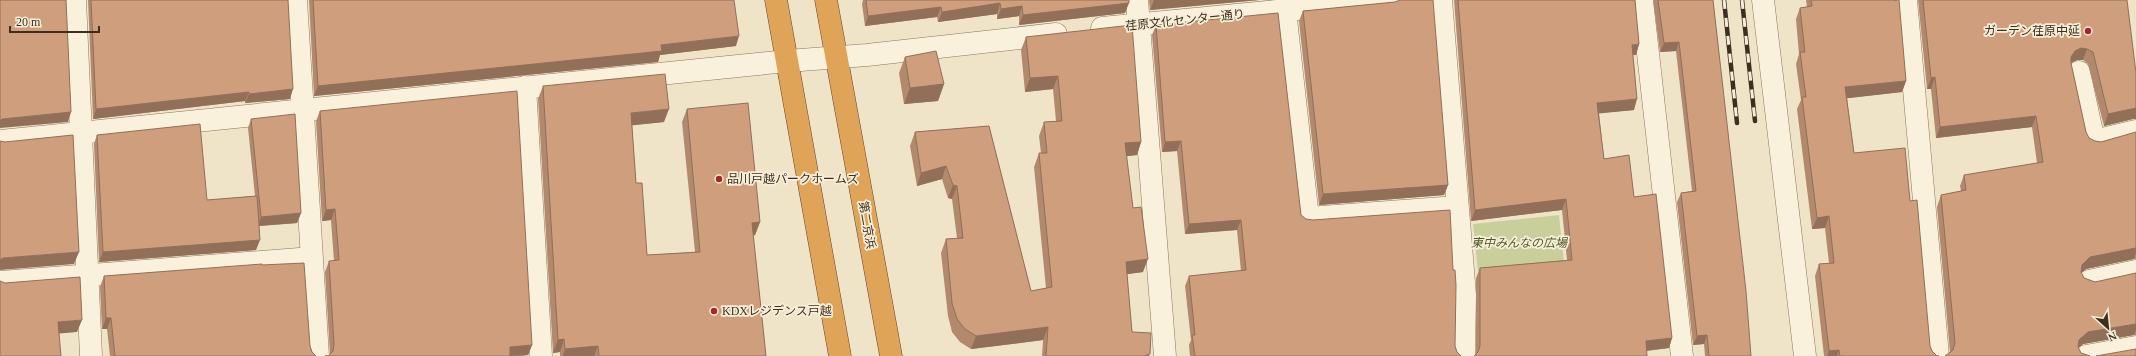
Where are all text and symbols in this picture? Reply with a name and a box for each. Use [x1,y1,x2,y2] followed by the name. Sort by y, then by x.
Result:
[1125,7,1245,33] street label: 荏原文化センター通り
[10,8,99,34] scale bar
[16,15,41,29] text: 20 m
[1984,24,2080,38] place label: ガーデン荏原中延
[2083,26,2093,36] marker: ガーデン荏原中延
[727,172,859,186] place label: 品川戸越パークホームズ
[714,174,724,184] marker: 品川戸越パークホームズ
[856,200,878,250] street label: 第二京浜
[1471,236,1569,250] park label: 東中みんなの広場
[722,304,832,318] place label: KDXレジデンス戸越
[709,306,719,316] marker: KDXレジデンス戸越
[2088,308,2128,348] north arrow
[2106,330,2119,344] text: N

